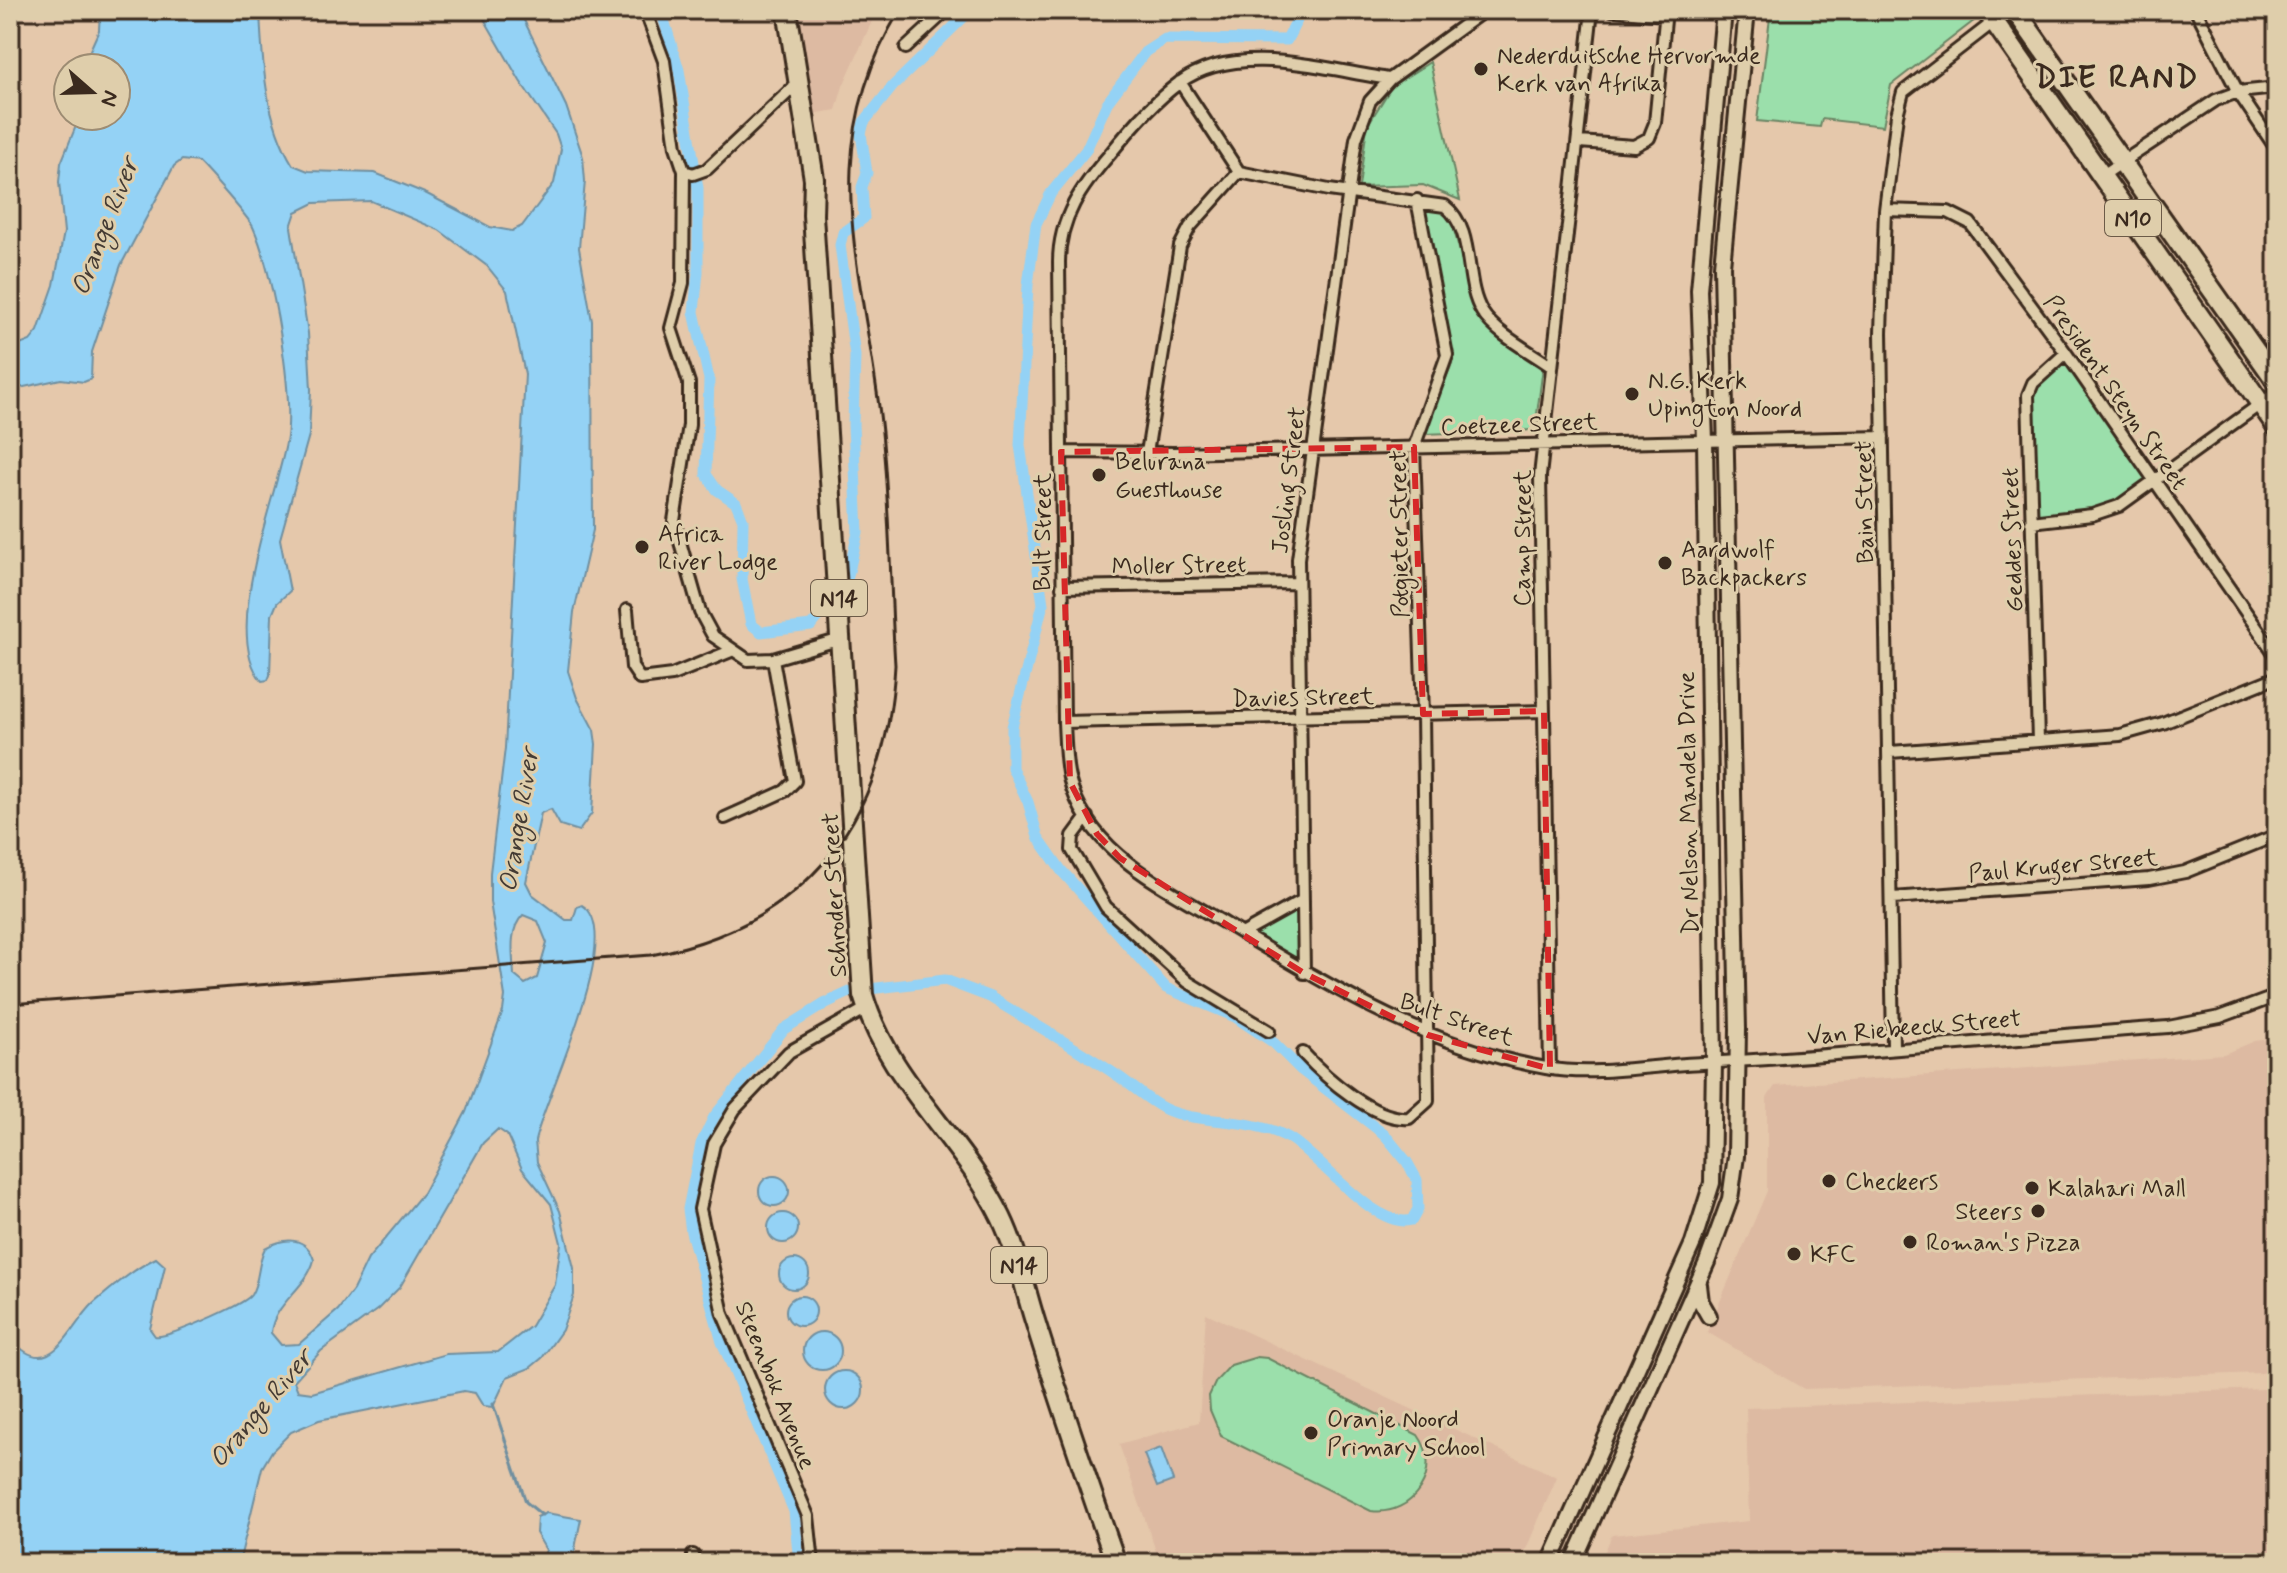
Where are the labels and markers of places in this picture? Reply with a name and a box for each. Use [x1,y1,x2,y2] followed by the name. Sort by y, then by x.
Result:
[1497,41,1761,100] place label: Nederduitsche Hervormde Kerk van Afrika
[1472,60,1490,78] marker: Nederduitsche Hervormde Kerk van Afrika
[1648,366,1802,427] place label: N.G. Kerk Upington Noord
[1623,385,1641,403] marker: N.G. Kerk Upington Noord
[1115,447,1223,506] place label: Belurana Guesthouse
[1090,466,1108,484] marker: Belurana Guesthouse
[658,519,778,580] place label: Africa River Lodge
[1681,535,1807,594] place label: Aardwolf Backpackers
[633,538,651,556] marker: Africa River Lodge
[1656,554,1674,572] marker: Aardwolf Backpackers
[1845,1167,1938,1198] place label: Checkers
[1820,1172,1838,1190] marker: Checkers
[2048,1174,2186,1205] place label: Kalahari Mall
[2023,1179,2041,1197] marker: Kalahari Mall
[1955,1197,2022,1228] place label: Steers
[2029,1202,2047,1220] marker: Steers
[1926,1228,2081,1259] place label: Roman's Pizza
[1901,1233,1919,1251] marker: Roman's Pizza
[1810,1240,1855,1271] place label: KFC
[1785,1245,1803,1263] marker: KFC
[1327,1405,1486,1464] place label: Oranje Noord Primary School
[1302,1424,1320,1442] marker: Oranje Noord Primary School

